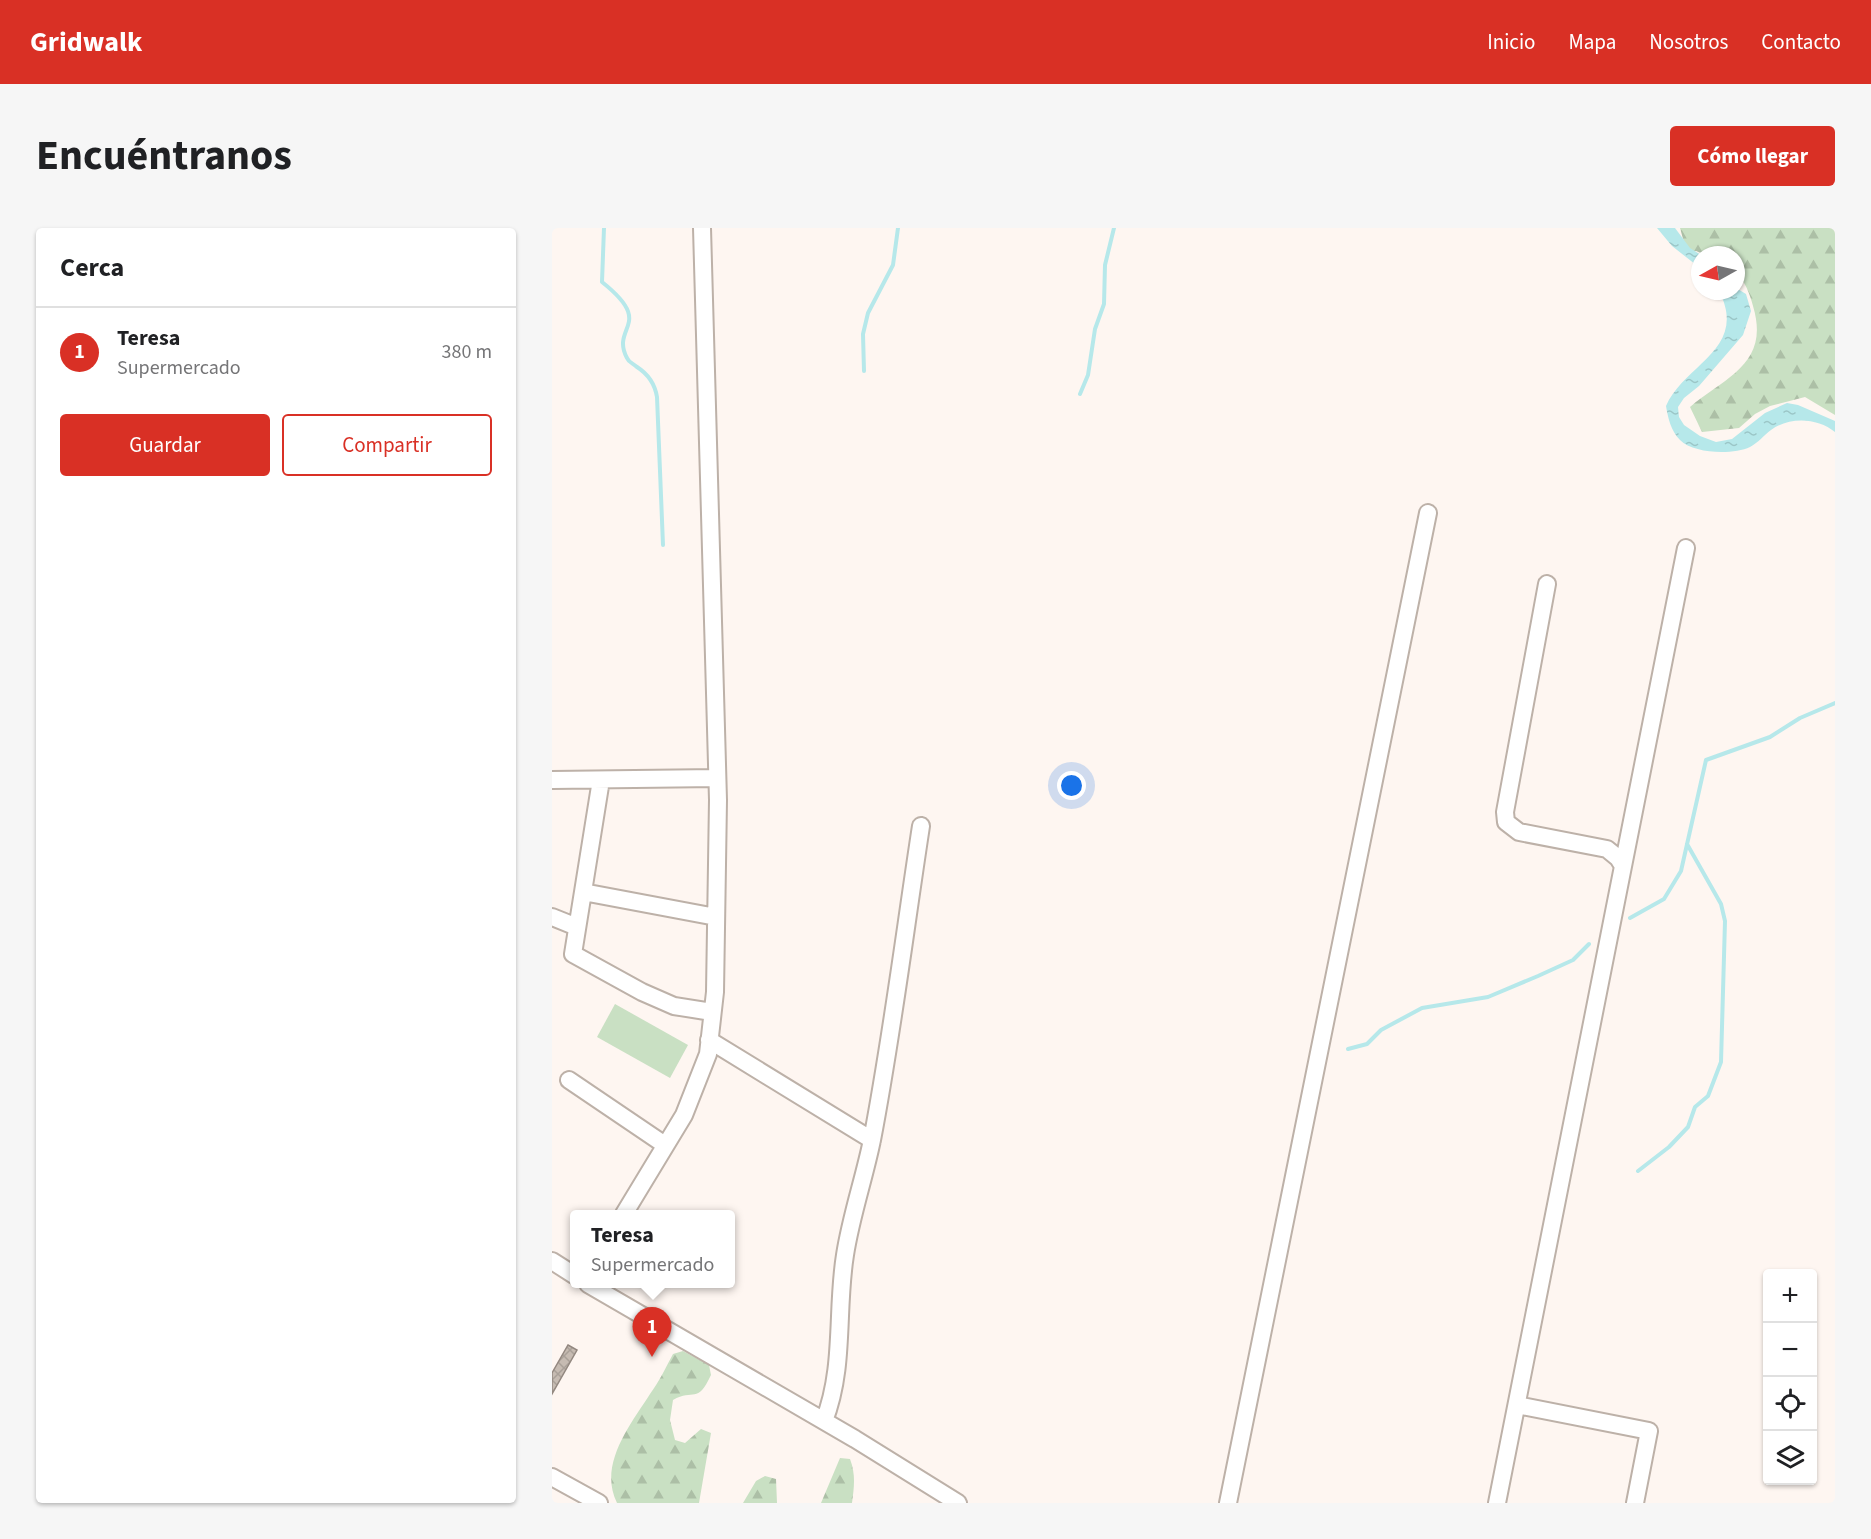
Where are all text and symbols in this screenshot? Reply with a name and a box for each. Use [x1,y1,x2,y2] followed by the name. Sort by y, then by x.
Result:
[30,22,142,62] text: Gridwalk
[1487,27,1535,57] text: Inicio
[1568,27,1616,57] text: Mapa
[1649,27,1728,57] text: Nosotros
[1761,27,1841,57] text: Contacto
[36,126,292,186] text: Encuéntranos
[1670,126,1835,186] button: Cómo llegar
[1691,246,1745,300] north arrow
[60,249,124,286] text: Cerca
[117,322,180,354] text: Teresa
[74,338,85,366] text: 1
[442,338,492,366] text: 380 m
[117,354,241,382] text: Supermercado
[60,414,270,476] button: Guardar
[282,414,492,476] button: Compartir
[1057,771,1086,800] your location
[570,1210,735,1288] popup
[591,1219,654,1251] text: Teresa
[591,1251,714,1279] text: Supermercado
[1763,1269,1817,1485] map controls
[1763,1269,1817,1323] button: +
[632,1308,672,1357] pin: 1
[1763,1323,1817,1377] button: −
[1763,1377,1817,1431] button: locate
[1763,1431,1817,1485] button: layers

